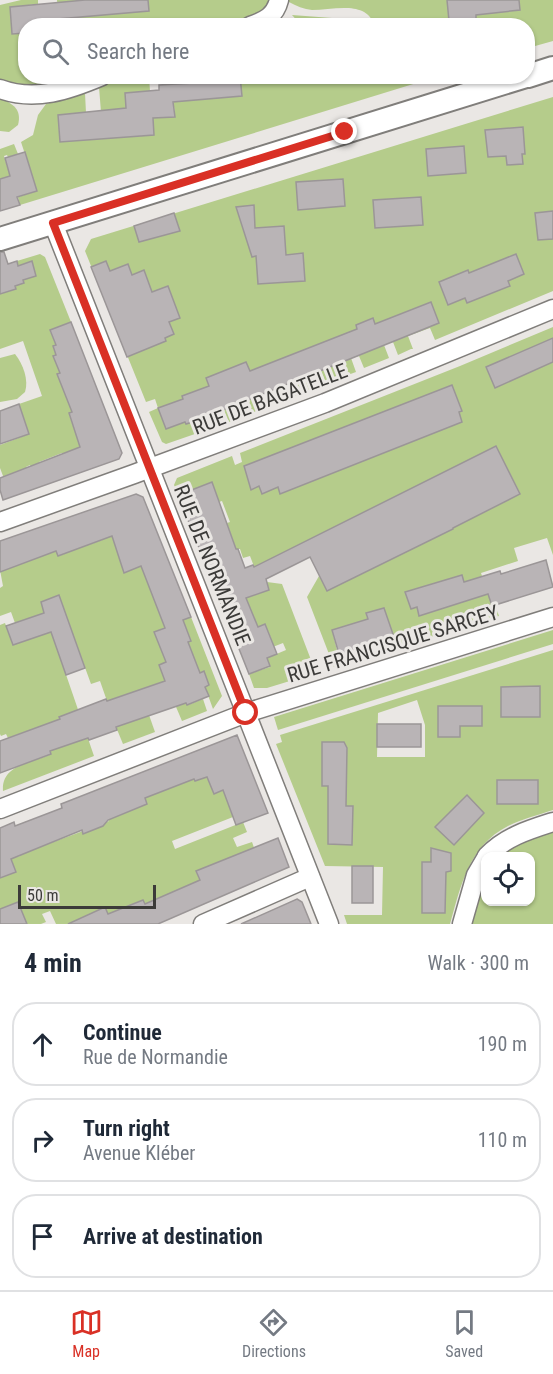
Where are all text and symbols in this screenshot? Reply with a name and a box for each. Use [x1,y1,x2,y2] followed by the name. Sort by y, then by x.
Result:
[18,18,535,84] search box
[39,35,72,68] icon: search
[87,39,189,64] text: Search here
[331,118,357,144] route end
[189,358,351,440] street label: RUE DE BAGATELLE
[169,481,255,649] street label: RUE DE NORMANDIE
[284,600,502,688] street label: RUE FRANCISQUE SARCEY
[232,699,258,725] route start
[481,852,535,906] map controls
[481,852,535,906] button: locate
[18,882,156,910] scale bar
[27,886,59,905] text: 50 m
[24,948,82,978] text: 4 min
[428,951,529,975] text: Walk · 300 m
[83,1020,162,1045] text: Continue
[26,1028,59,1061] icon: ahead
[478,1032,527,1056] text: 190 m
[83,1045,228,1069] text: Rue de Normandie
[83,1116,170,1141] text: Turn right
[26,1124,59,1157] icon: right
[478,1128,527,1152] text: 110 m
[83,1141,195,1165] text: Avenue Kléber
[26,1220,59,1253] icon: arrive
[83,1224,263,1249] text: Arrive at destination
[70,1306,103,1361] tab: Map
[242,1306,306,1361] tab: Directions
[445,1306,483,1361] tab: Saved

